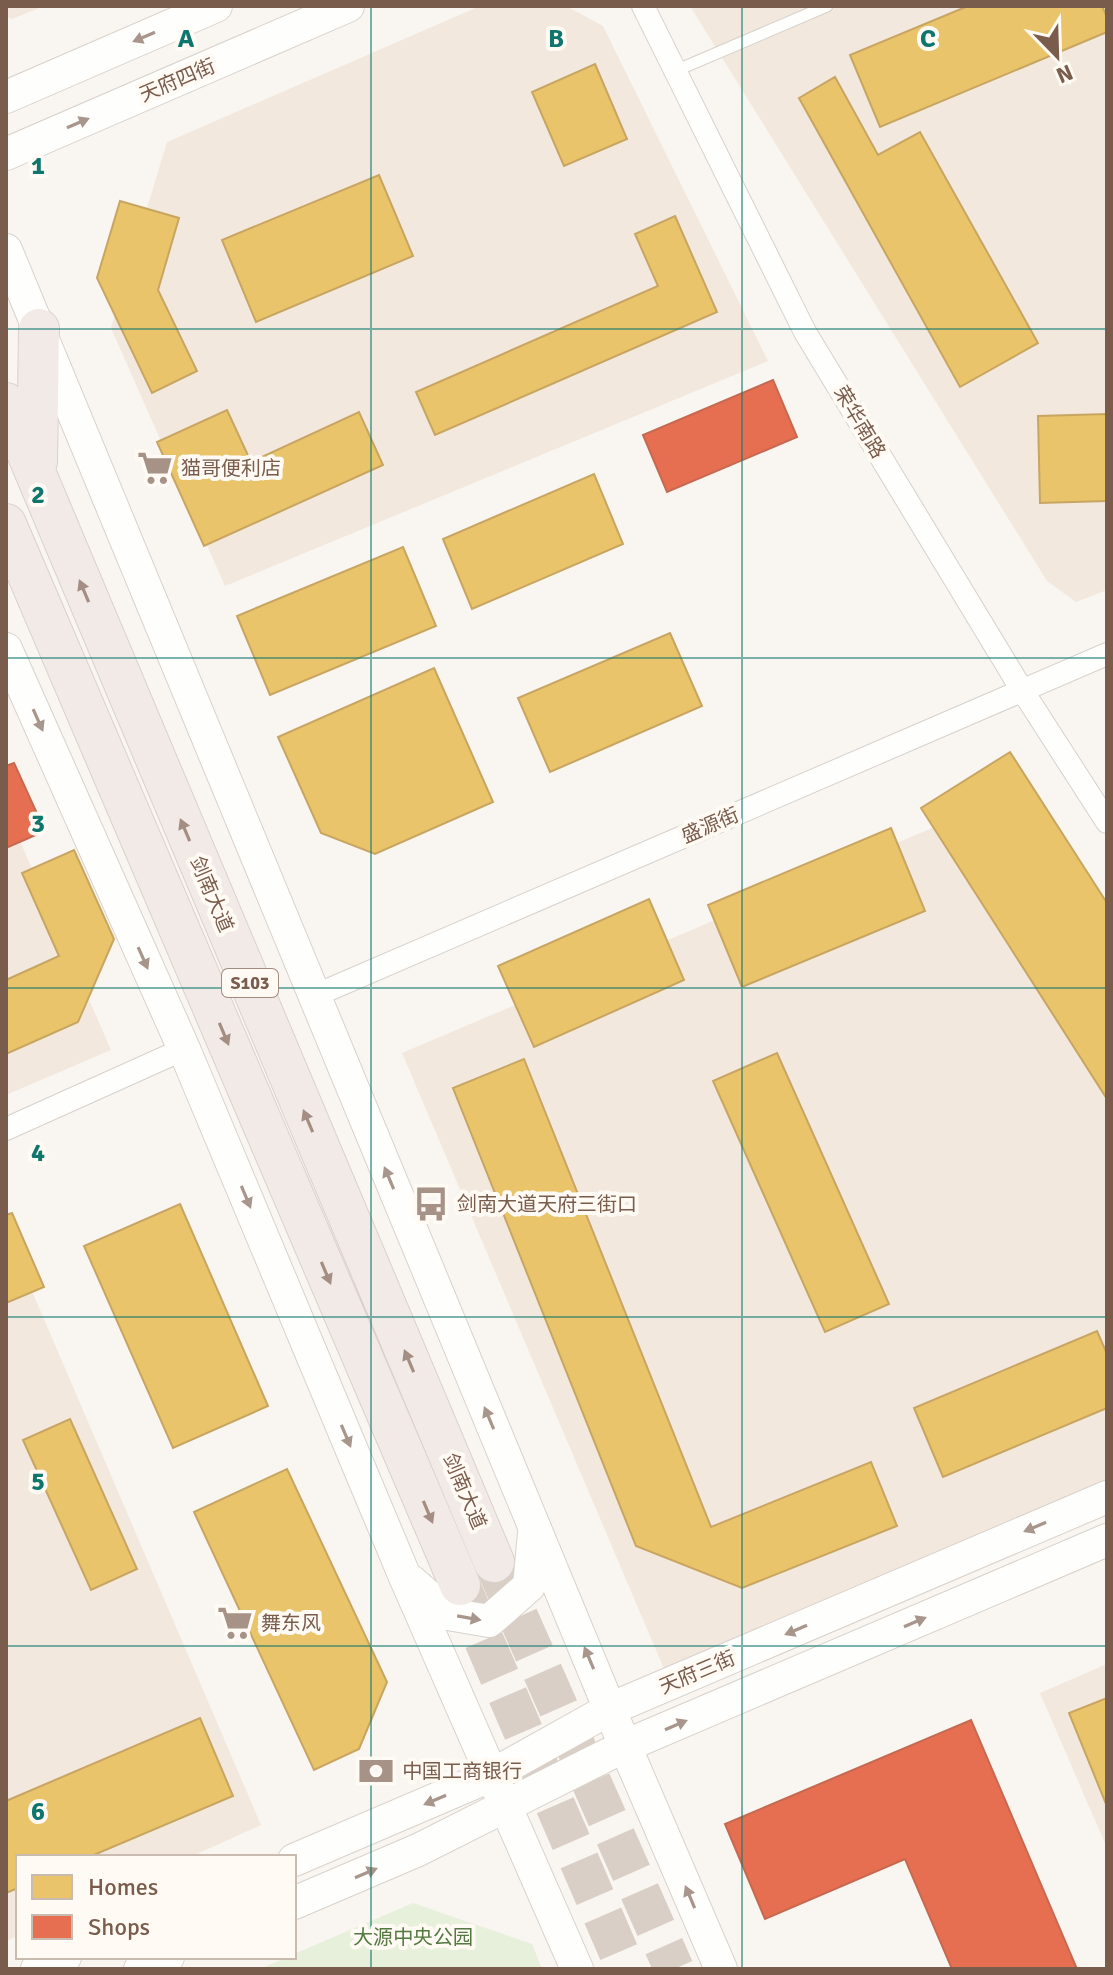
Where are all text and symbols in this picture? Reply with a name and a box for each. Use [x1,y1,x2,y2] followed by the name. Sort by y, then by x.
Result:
[1017,16,1097,96] north arrow
[178,23,195,55] text: A
[548,23,564,55] text: B
[920,23,936,55] text: C
[132,30,156,44] one-way arrow
[135,53,219,108] street label: 天府四街
[1052,59,1077,89] text: N
[66,116,89,129] one-way arrow
[31,150,45,182] text: 1
[828,382,891,463] street label: 荣华南路
[136,449,174,487] supermarket icon: 猫哥便利店
[181,456,281,481] place label: 猫哥便利店
[31,479,45,511] text: 2
[78,579,91,603] one-way arrow
[31,708,44,732] one-way arrow
[678,802,743,849] street label: 盛源街
[31,808,45,840] text: 3
[179,818,192,842] one-way arrow
[184,852,239,936] street label: 剑南大道
[137,946,150,969] one-way arrow
[222,969,278,997] road number: S103
[217,1022,230,1046] one-way arrow
[302,1110,315,1133] one-way arrow
[31,1137,45,1169] text: 4
[383,1166,396,1190] one-way arrow
[239,1185,252,1209] one-way arrow
[412,1185,450,1223] bus stop icon: 剑南大道天府三街口
[457,1192,637,1217] place label: 剑南大道天府三街口
[319,1261,332,1285] one-way arrow
[403,1349,416,1373] one-way arrow
[482,1406,495,1430] one-way arrow
[340,1425,353,1448] one-way arrow
[437,1449,492,1533] street label: 剑南大道
[31,1466,45,1498] text: 5
[422,1500,435,1524] one-way arrow
[1023,1521,1047,1534] one-way arrow
[216,1604,254,1642] supermarket icon: 舞东风
[261,1611,321,1636] place label: 舞东风
[457,1612,482,1624] one-way arrow
[903,1616,927,1629] one-way arrow
[784,1623,808,1636] one-way arrow
[655,1645,739,1700] street label: 天府三街
[582,1646,595,1670] one-way arrow
[664,1718,688,1731] one-way arrow
[357,1752,395,1790] bank icon: 中国工商银行
[402,1759,522,1784] place label: 中国工商银行
[423,1793,447,1806] one-way arrow
[31,1796,45,1828] text: 6
[16,1855,296,1959] legend
[354,1866,378,1879] one-way arrow
[88,1872,158,1902] text: Homes
[683,1885,696,1909] one-way arrow
[88,1912,150,1942] text: Shops
[353,1925,473,1950] park label: 大源中央公园

